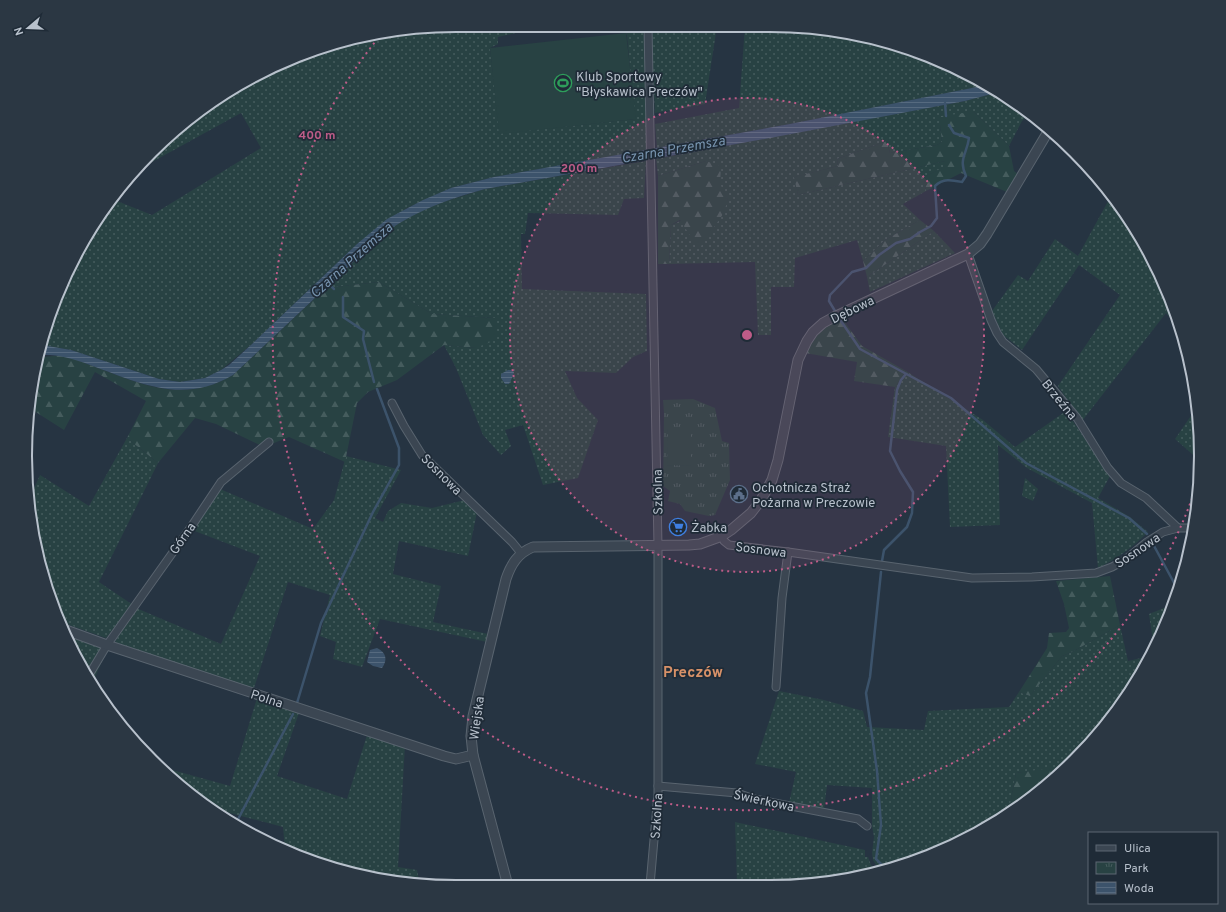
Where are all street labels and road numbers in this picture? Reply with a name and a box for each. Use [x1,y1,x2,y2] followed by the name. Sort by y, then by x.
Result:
[829,293,877,328] street label: Dębowa
[1037,377,1080,424] street label: Brzeźna
[417,452,464,499] street label: Sosnowa
[651,469,667,515] street label: Szkolna
[167,520,200,558] street label: Górna
[1112,531,1164,573] street label: Sosnowa
[734,540,787,562] street label: Sosnowa
[248,687,285,713] street label: Polna
[467,695,489,741] street label: Wiejska
[732,786,796,816] street label: Świerkowa
[648,793,668,840] street label: Szkolna

